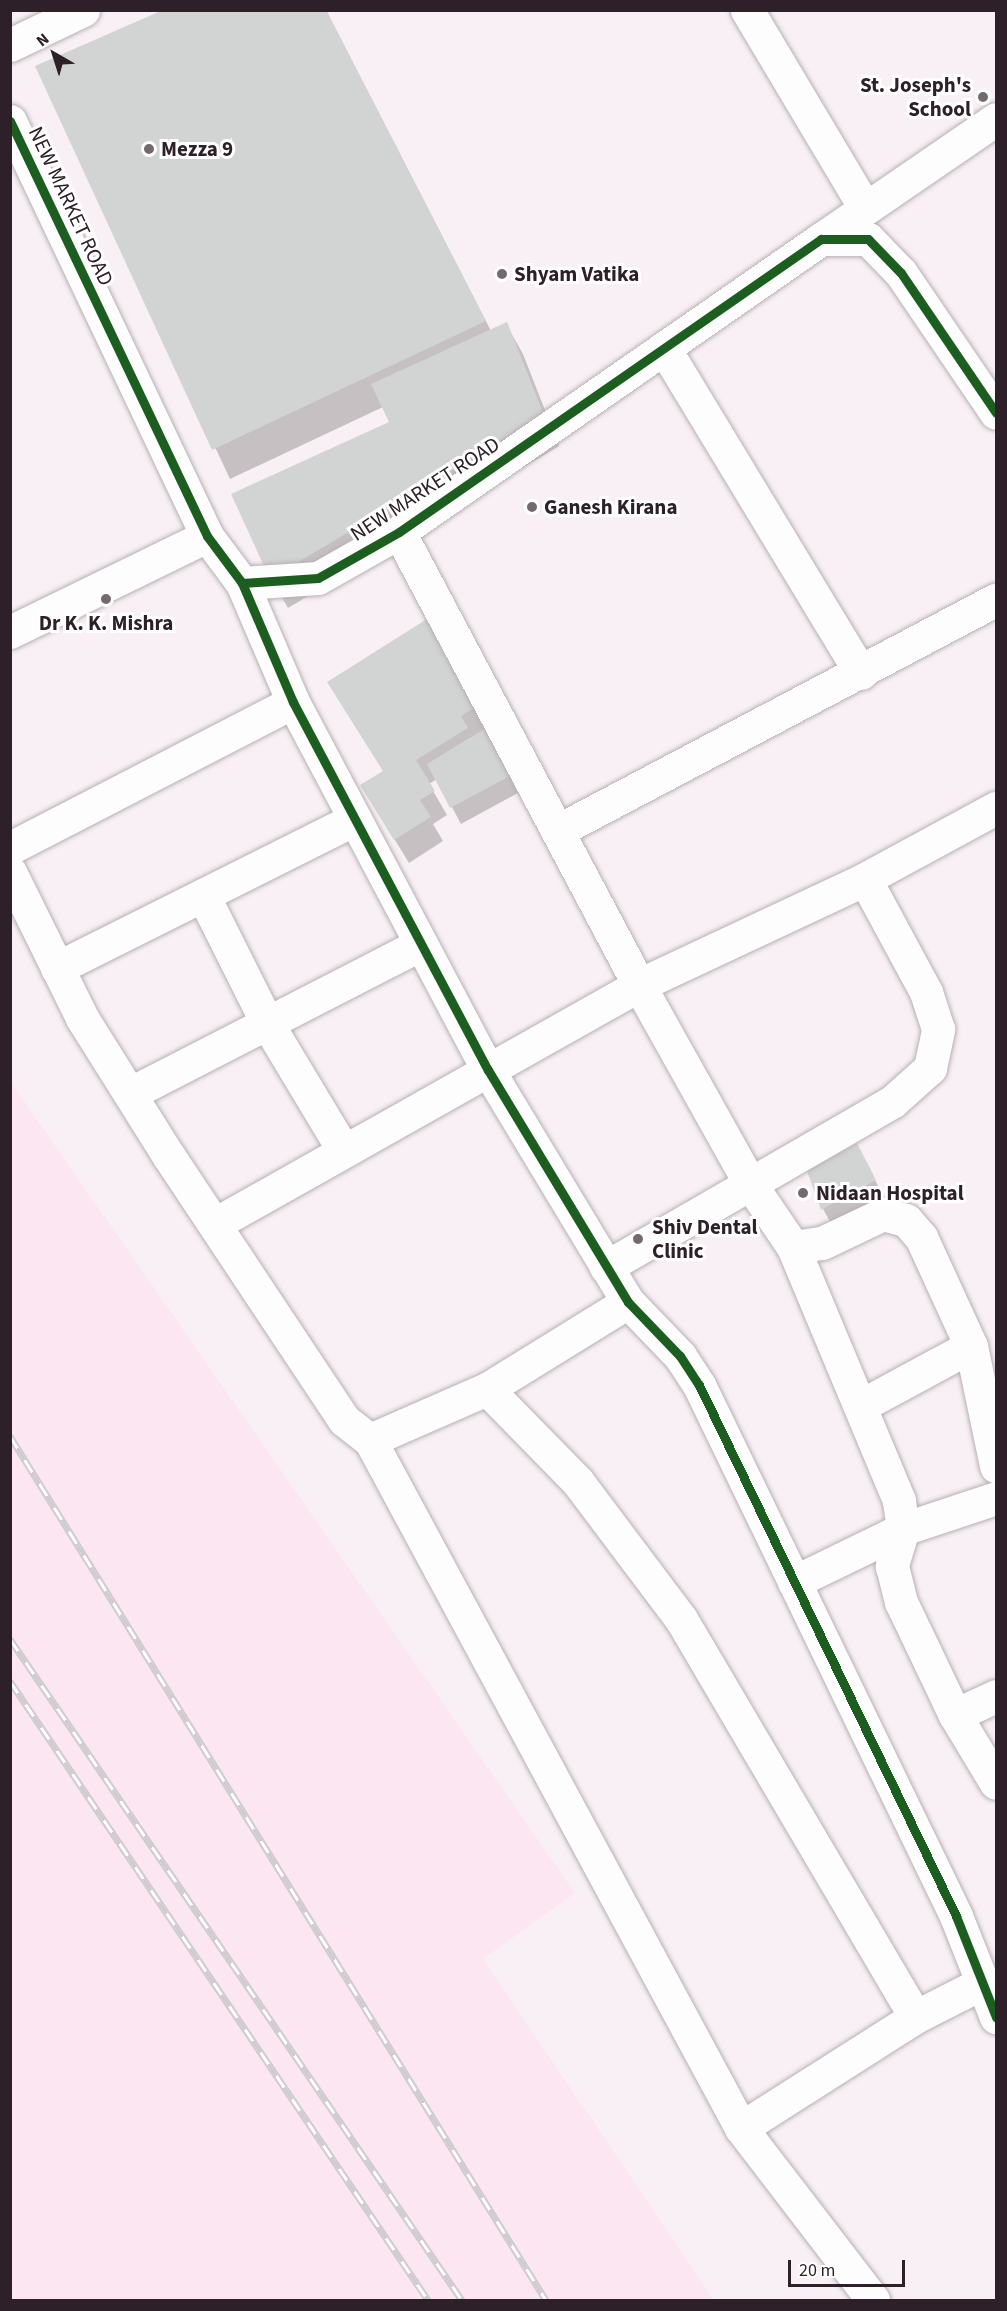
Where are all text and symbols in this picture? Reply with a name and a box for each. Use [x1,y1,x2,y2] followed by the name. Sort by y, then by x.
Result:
[24,24,84,84] north arrow
[32,28,54,52] text: N
[860,72,971,122] place label: St. Joseph's School
[976,90,990,104] marker: St. Joseph's School
[23,122,119,290] street label: NEW MARKET ROAD
[161,136,233,162] place label: Mezza 9
[142,142,156,156] marker: Mezza 9
[514,261,639,287] place label: Shyam Vatika
[495,267,509,281] marker: Shyam Vatika
[346,431,504,547] street label: NEW MARKET ROAD
[544,494,677,520] place label: Ganesh Kirana
[525,500,539,514] marker: Ganesh Kirana
[97,590,115,608] marker: Dr K. K. Mishra
[39,610,173,636] place label: Dr K. K. Mishra
[816,1180,964,1206] place label: Nidaan Hospital
[794,1184,812,1202] marker: Nidaan Hospital
[652,1214,758,1264] place label: Shiv Dental Clinic
[629,1230,647,1248] marker: Shiv Dental Clinic
[791,2248,908,2286] scale bar
[799,2258,835,2283] text: 20 m

